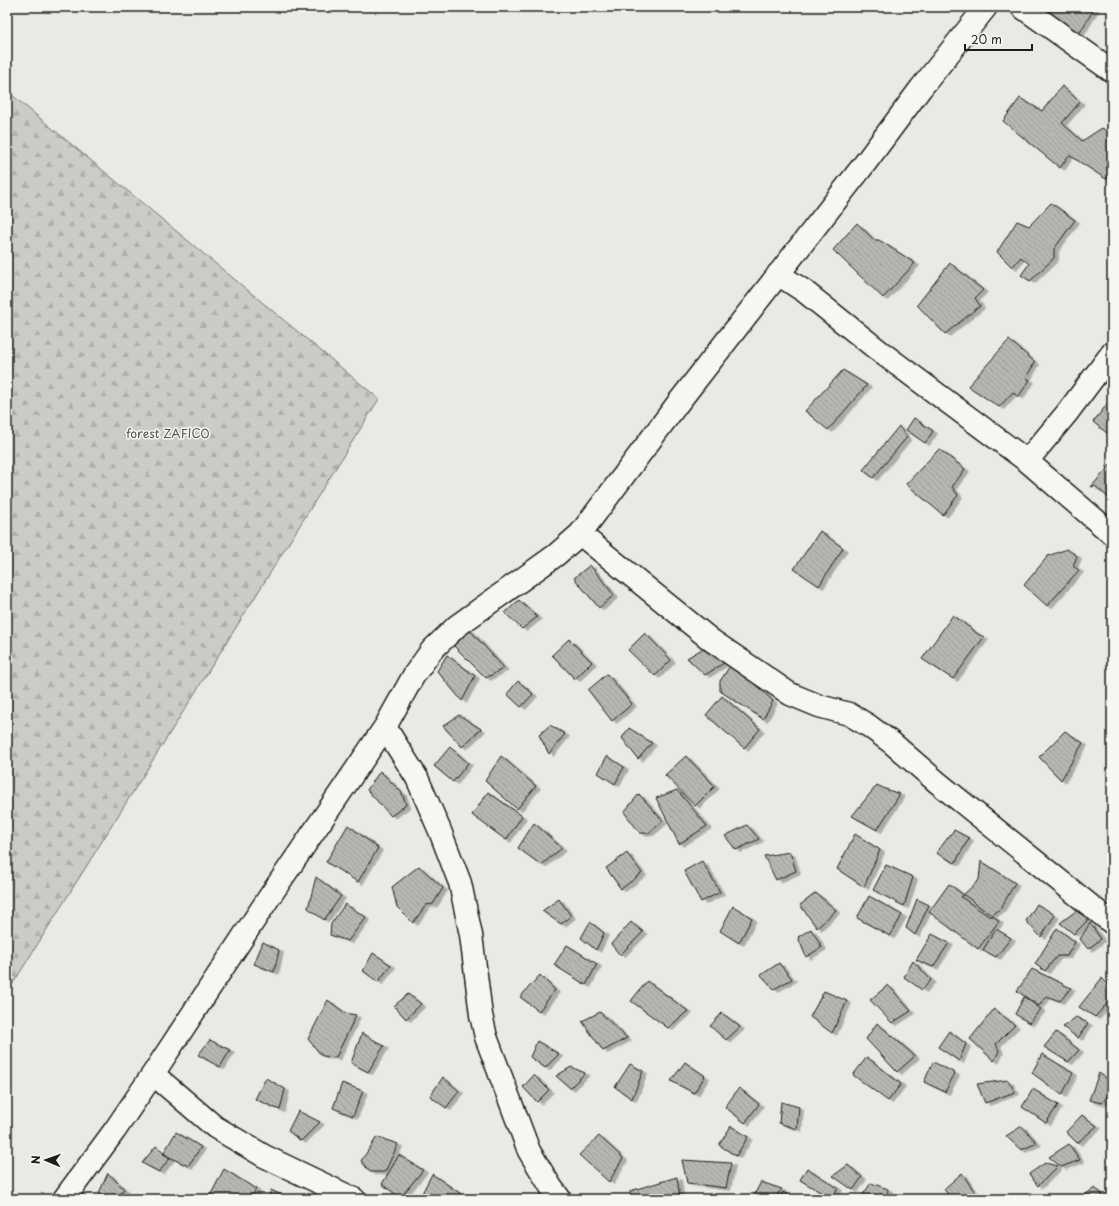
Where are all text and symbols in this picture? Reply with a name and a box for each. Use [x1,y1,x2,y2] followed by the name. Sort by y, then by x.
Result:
[965,26,1032,52] scale bar
[971,30,1002,48] text: 20 m
[126,424,210,442] park label: forest ZAFICO
[26,1140,66,1180] north arrow
[27,1155,44,1164] text: N

